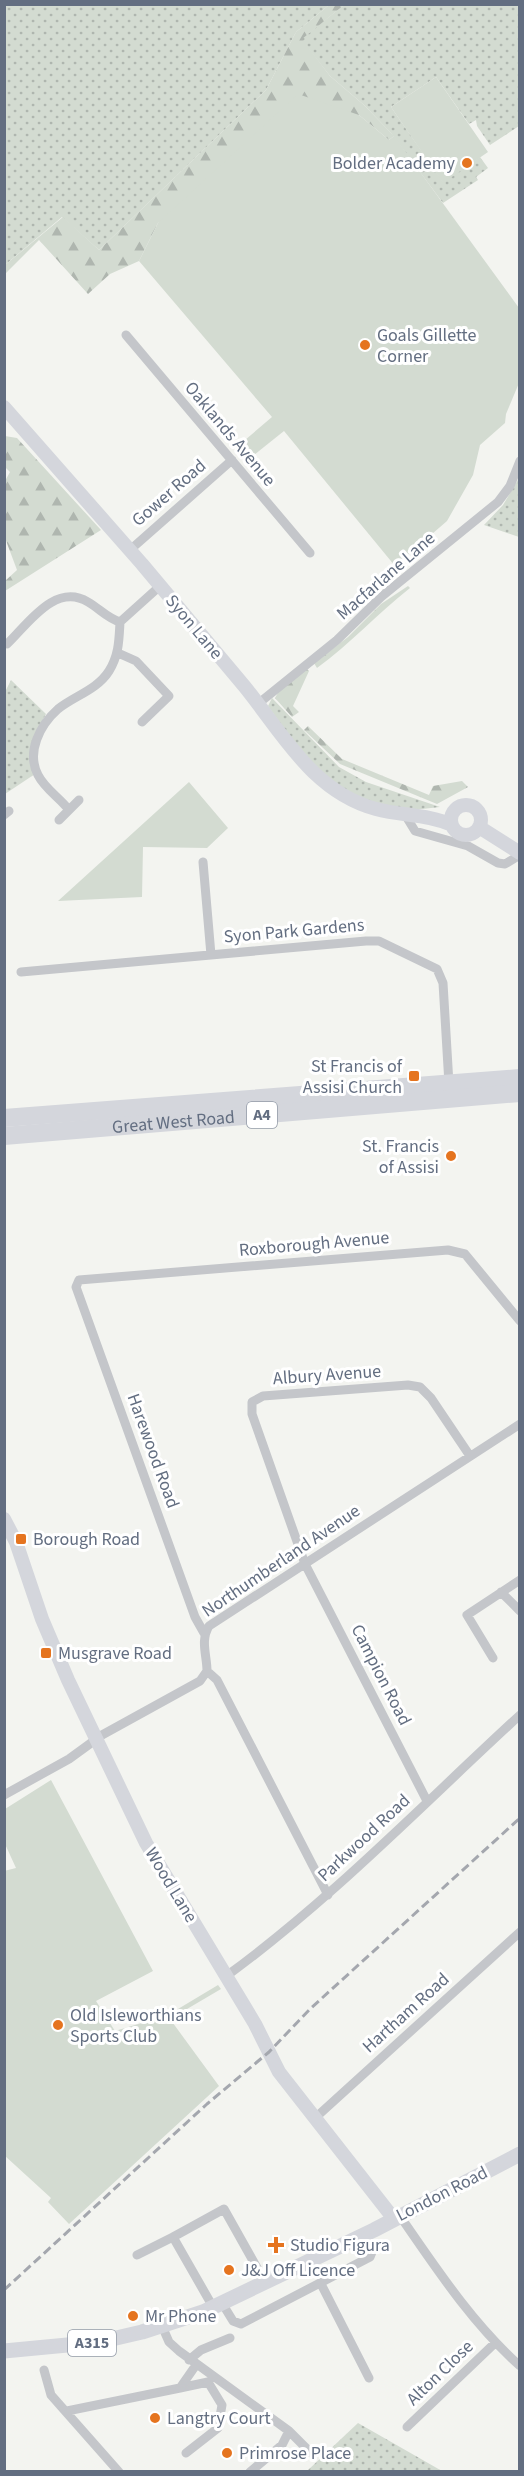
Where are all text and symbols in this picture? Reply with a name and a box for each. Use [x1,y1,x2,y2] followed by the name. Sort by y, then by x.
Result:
[332,151,456,176] place label: Bolder Academy
[460,156,474,170] marker: Bolder Academy
[377,323,476,369] place label: Goals Gillette Corner
[358,338,372,352] marker: Goals Gillette Corner
[179,376,281,492] street label: Oaklands Avenue
[126,454,212,532] street label: Gower Road
[331,526,441,626] street label: Macfarlane Lane
[159,589,229,665] street label: Syon Lane
[223,912,365,950] street label: Syon Park Gardens
[303,1054,403,1100] place label: St Francis of Assisi Church
[407,1069,421,1083] marker: St Francis of Assisi Church
[247,1102,277,1128] road number: A4
[111,1104,236,1139] street label: Great West Road
[362,1134,439,1180] place label: St. Francis of Assisi
[444,1149,458,1163] marker: St. Francis of Assisi
[238,1225,390,1263] street label: Roxborough Avenue
[272,1359,382,1391] street label: Albury Avenue
[121,1390,185,1512] street label: Harewood Road
[197,1499,365,1623] street label: Northumberland Avenue
[33,1527,140,1552] place label: Borough Road
[14,1532,28,1546] marker: Borough Road
[345,1620,417,1730] street label: Campion Road
[58,1641,172,1666] place label: Musgrave Road
[39,1646,53,1660] marker: Musgrave Road
[312,1789,416,1887] street label: Parkwood Road
[139,1843,203,1927] street label: Wood Lane
[357,1967,455,2059] street label: Hartham Road
[70,2003,202,2049] place label: Old Isleworthians Sports Club
[51,2018,65,2032] marker: Old Isleworthians Sports Club
[392,2160,492,2228] street label: London Road
[290,2233,390,2258] place label: Studio Figura
[267,2236,285,2254] marker: Studio Figura
[241,2258,355,2283] place label: J&J Off Licence
[222,2263,236,2277] marker: J&J Off Licence
[145,2304,217,2329] place label: Mr Phone
[126,2309,140,2323] marker: Mr Phone
[68,2330,116,2356] road number: A315
[401,2335,479,2411] street label: Alton Close
[167,2406,271,2431] place label: Langtry Court
[148,2411,162,2425] marker: Langtry Court
[239,2441,351,2466] place label: Primrose Place
[220,2446,234,2460] marker: Primrose Place

